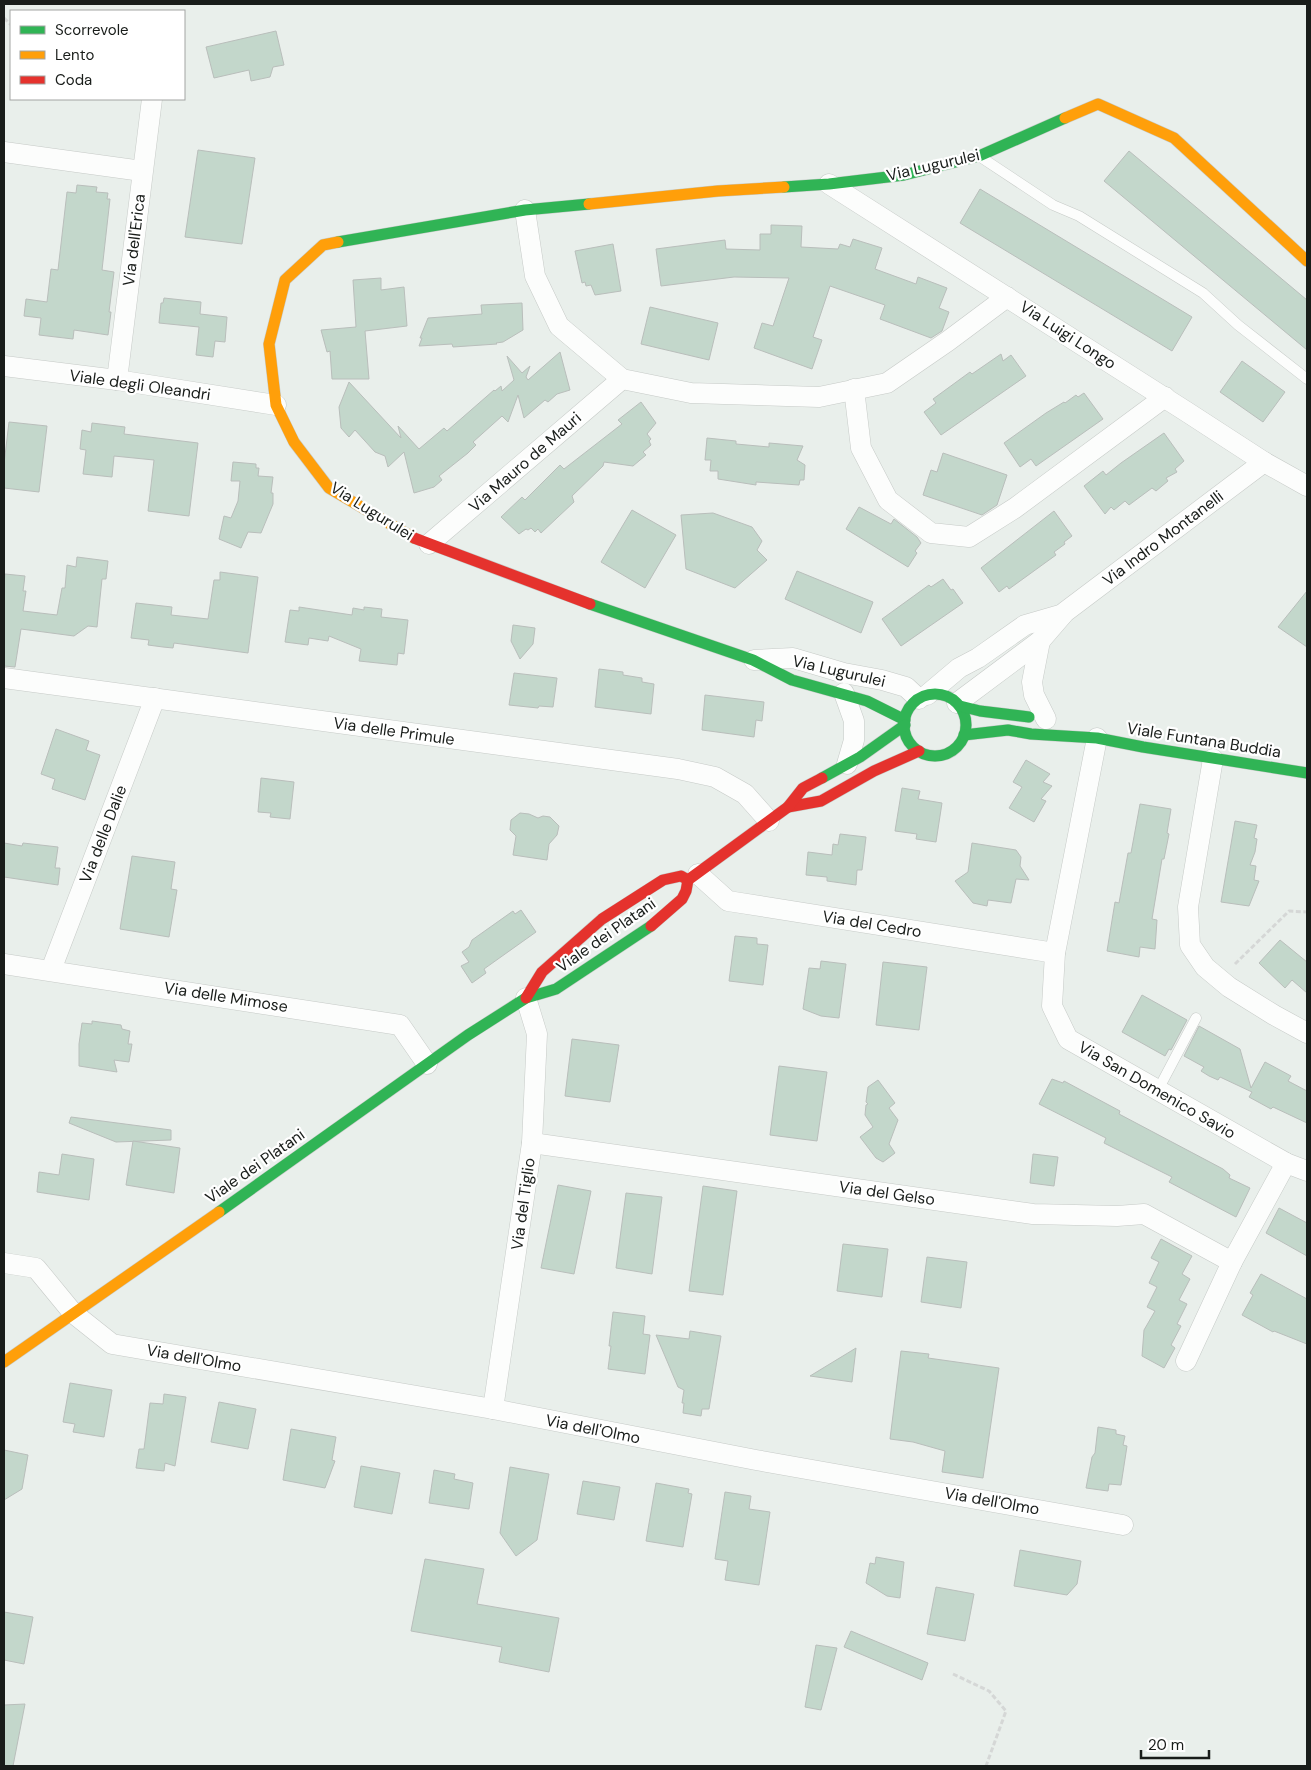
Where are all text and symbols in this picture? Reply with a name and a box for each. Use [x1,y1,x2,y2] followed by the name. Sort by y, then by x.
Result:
[10,10,185,100] legend
[55,20,129,40] text: Scorrevole
[55,45,94,65] text: Lento
[55,70,92,90] text: Coda
[884,144,982,186] street label: Via Lugurulei
[118,193,150,287] street label: Via dell'Erica
[1016,296,1120,374] street label: Via Luigi Longo
[68,365,212,405] street label: Viale degli Oleandri
[464,407,586,517] street label: Via Mauro de Mauri
[326,477,418,545] street label: Via Lugurulei
[1098,486,1228,590] street label: Via Indro Montanelli
[790,650,888,692] street label: Via Lugurulei
[332,712,456,750] street label: Via delle Primule
[1126,717,1282,763] street label: Viale Funtana Buddia
[75,782,131,886] street label: Via delle Dalie
[552,893,660,977] street label: Viale dei Platani
[821,906,923,942] street label: Via del Cedro
[162,977,290,1017] street label: Via delle Mimose
[1075,1036,1239,1144] street label: Via San Domenico Savio
[201,1124,309,1208] street label: Viale dei Platani
[506,1156,540,1252] street label: Via del Tiglio
[838,1176,936,1210] street label: Via del Gelso
[145,1339,243,1377] street label: Via dell'Olmo
[544,1410,642,1448] street label: Via dell'Olmo
[943,1482,1041,1520] street label: Via dell'Olmo
[1141,1728,1208,1760] scale bar
[1148,1735,1184,1755] text: 20 m

